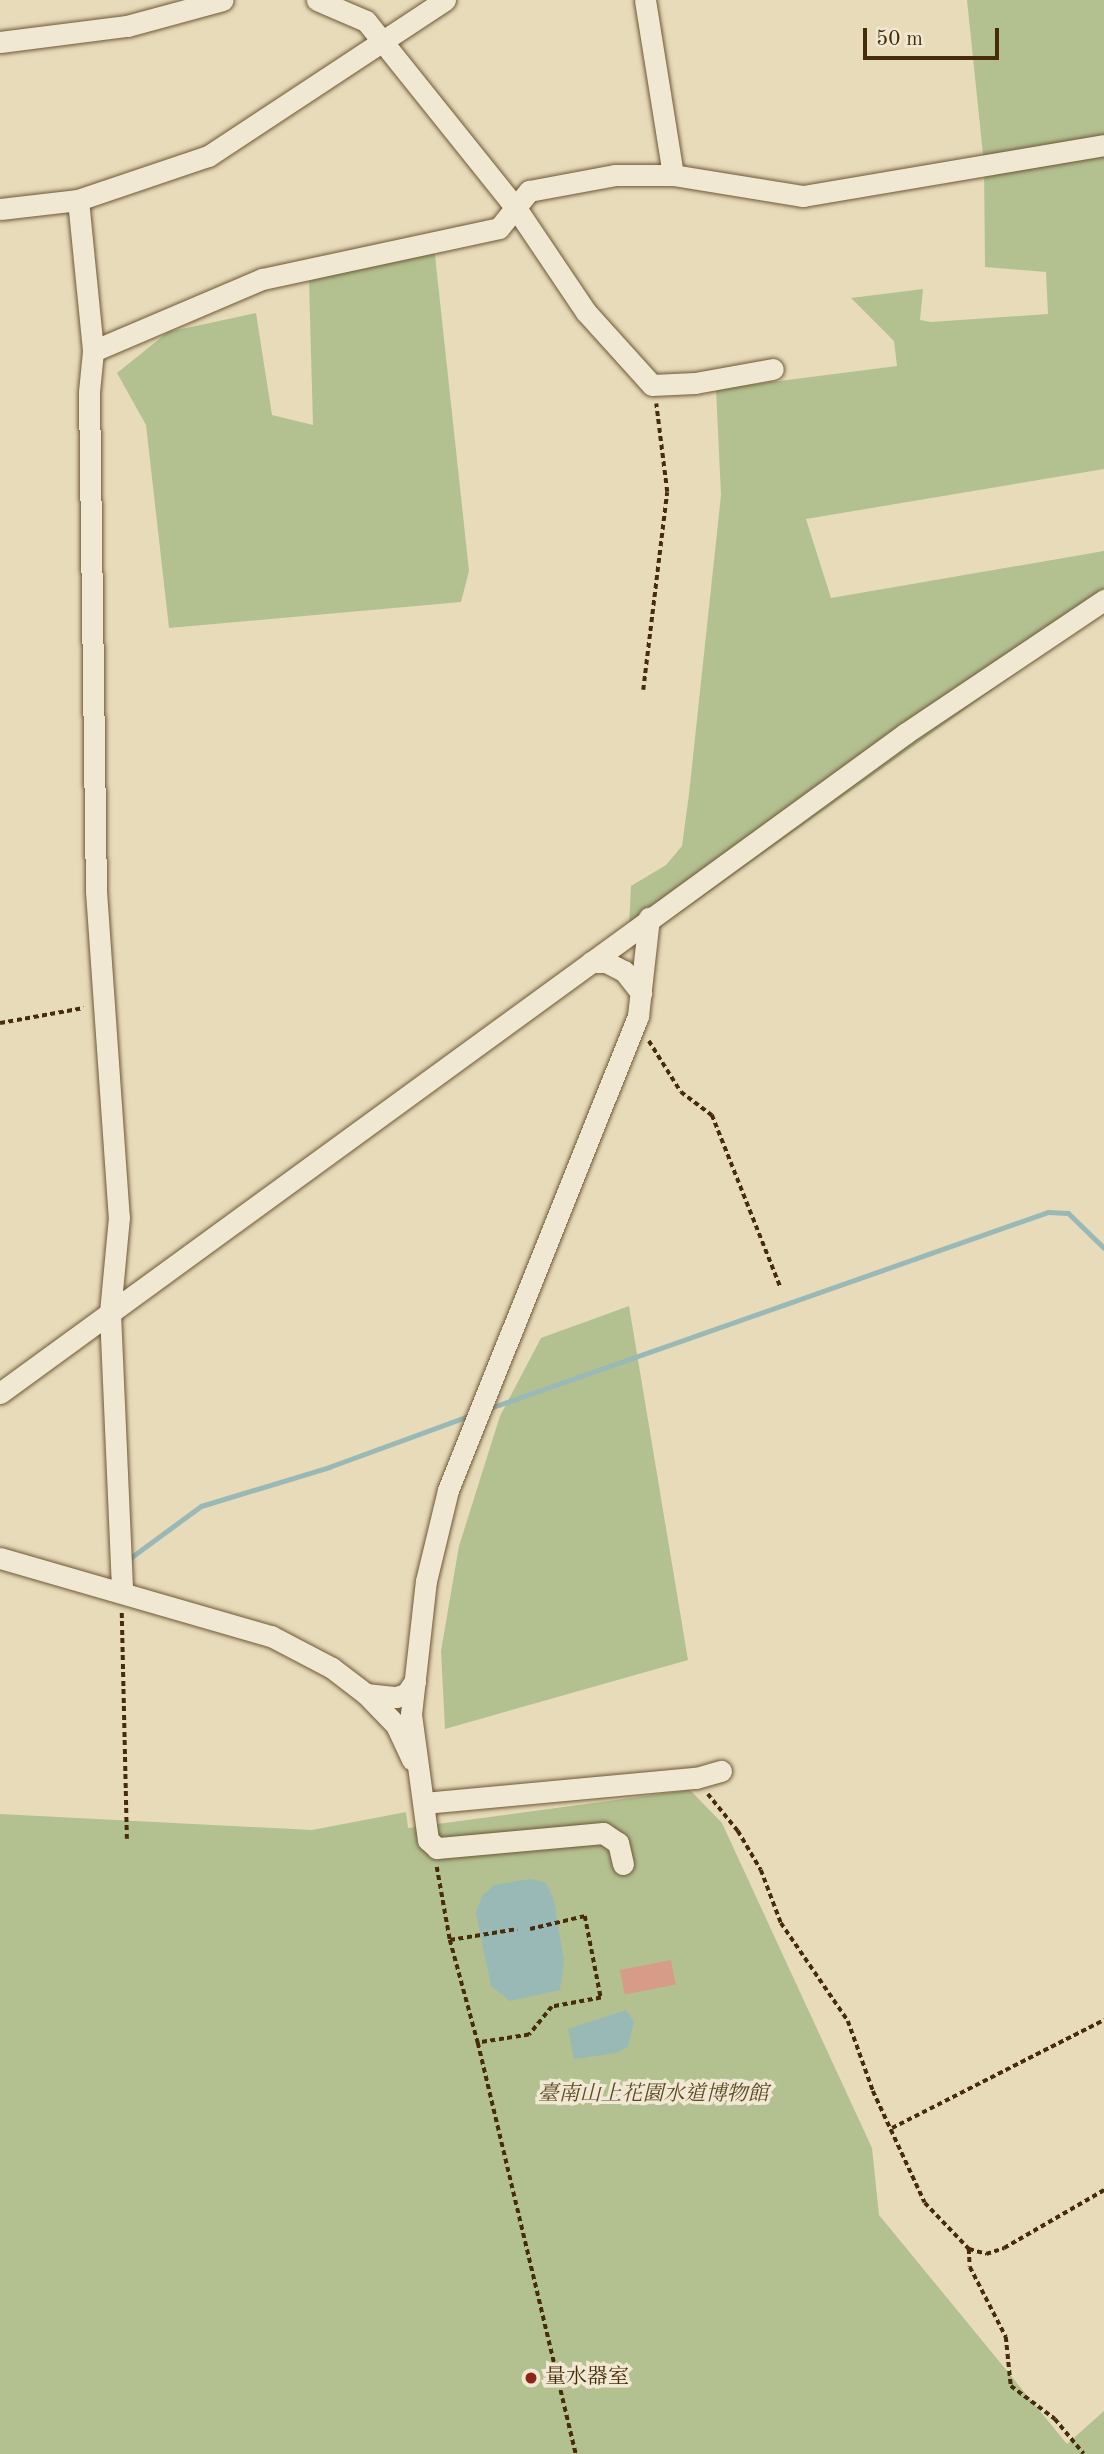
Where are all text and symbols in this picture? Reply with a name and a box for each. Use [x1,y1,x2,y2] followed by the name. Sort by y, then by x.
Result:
[866,14,1002,58] scale bar
[876,29,923,50] text: 50 m
[538,2082,768,2108] park label: 臺南山上花園水道博物館
[545,2365,629,2391] place label: 量水器室
[523,2370,539,2386] marker: 量水器室

